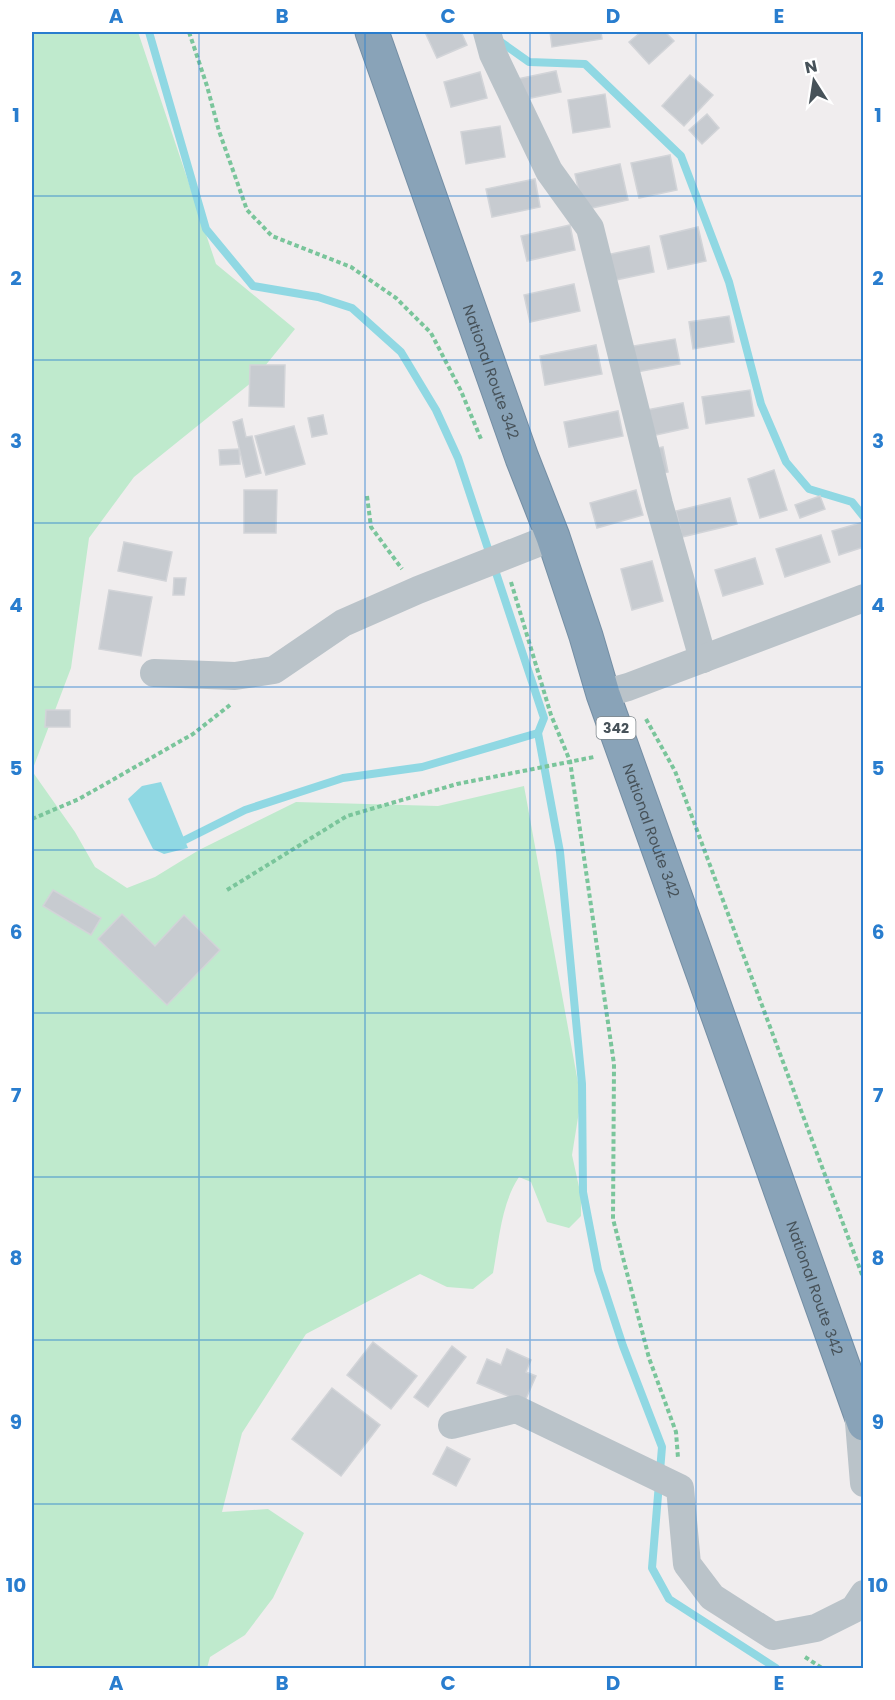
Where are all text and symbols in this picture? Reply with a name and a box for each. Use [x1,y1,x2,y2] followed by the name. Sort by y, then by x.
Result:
[109,2,124,30] text: A
[275,2,289,30] text: B
[440,2,456,30] text: C
[606,2,620,30] text: D
[774,2,784,30] text: E
[784,51,844,111] north arrow
[803,54,819,79] text: N
[12,101,20,129] text: 1
[874,101,882,129] text: 1
[10,264,22,292] text: 2
[872,264,884,292] text: 2
[458,302,525,442] street label: National Route 342
[10,427,22,455] text: 3
[872,427,884,455] text: 3
[9,591,23,619] text: 4
[871,591,885,619] text: 4
[596,717,636,739] road number: 342
[10,754,23,782] text: 5
[872,754,885,782] text: 5
[618,760,685,900] street label: National Route 342
[10,918,22,946] text: 6
[872,918,884,946] text: 6
[11,1081,22,1109] text: 7
[873,1081,884,1109] text: 7
[782,1218,849,1358] street label: National Route 342
[10,1244,22,1272] text: 8
[872,1244,884,1272] text: 8
[10,1408,22,1436] text: 9
[872,1408,884,1436] text: 9
[6,1571,26,1599] text: 10
[868,1571,888,1599] text: 10
[109,1669,124,1697] text: A
[275,1669,289,1697] text: B
[440,1669,456,1697] text: C
[606,1669,620,1697] text: D
[774,1669,784,1697] text: E

